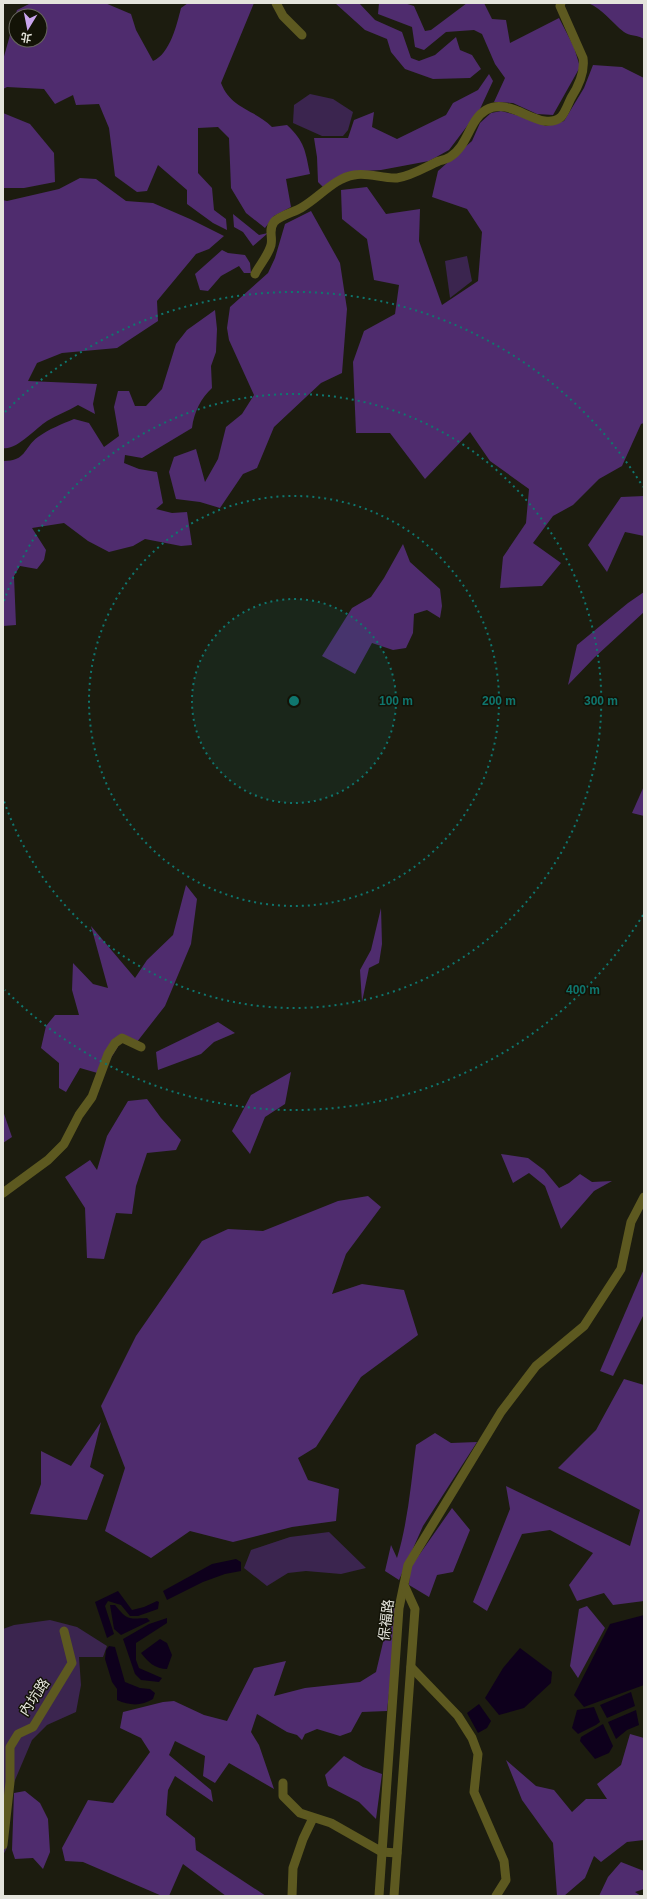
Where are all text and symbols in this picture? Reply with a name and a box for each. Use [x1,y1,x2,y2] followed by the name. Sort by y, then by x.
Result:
[8,8,48,48] north arrow
[20,31,33,45] text: 北
[287,694,301,708] centre of rings
[379,694,413,708] text: 100 m
[482,694,516,708] text: 200 m
[584,694,618,708] text: 300 m
[566,983,600,997] text: 400 m
[376,1598,396,1642] street label: 保福路
[16,1675,52,1719] street label: 內坑路

